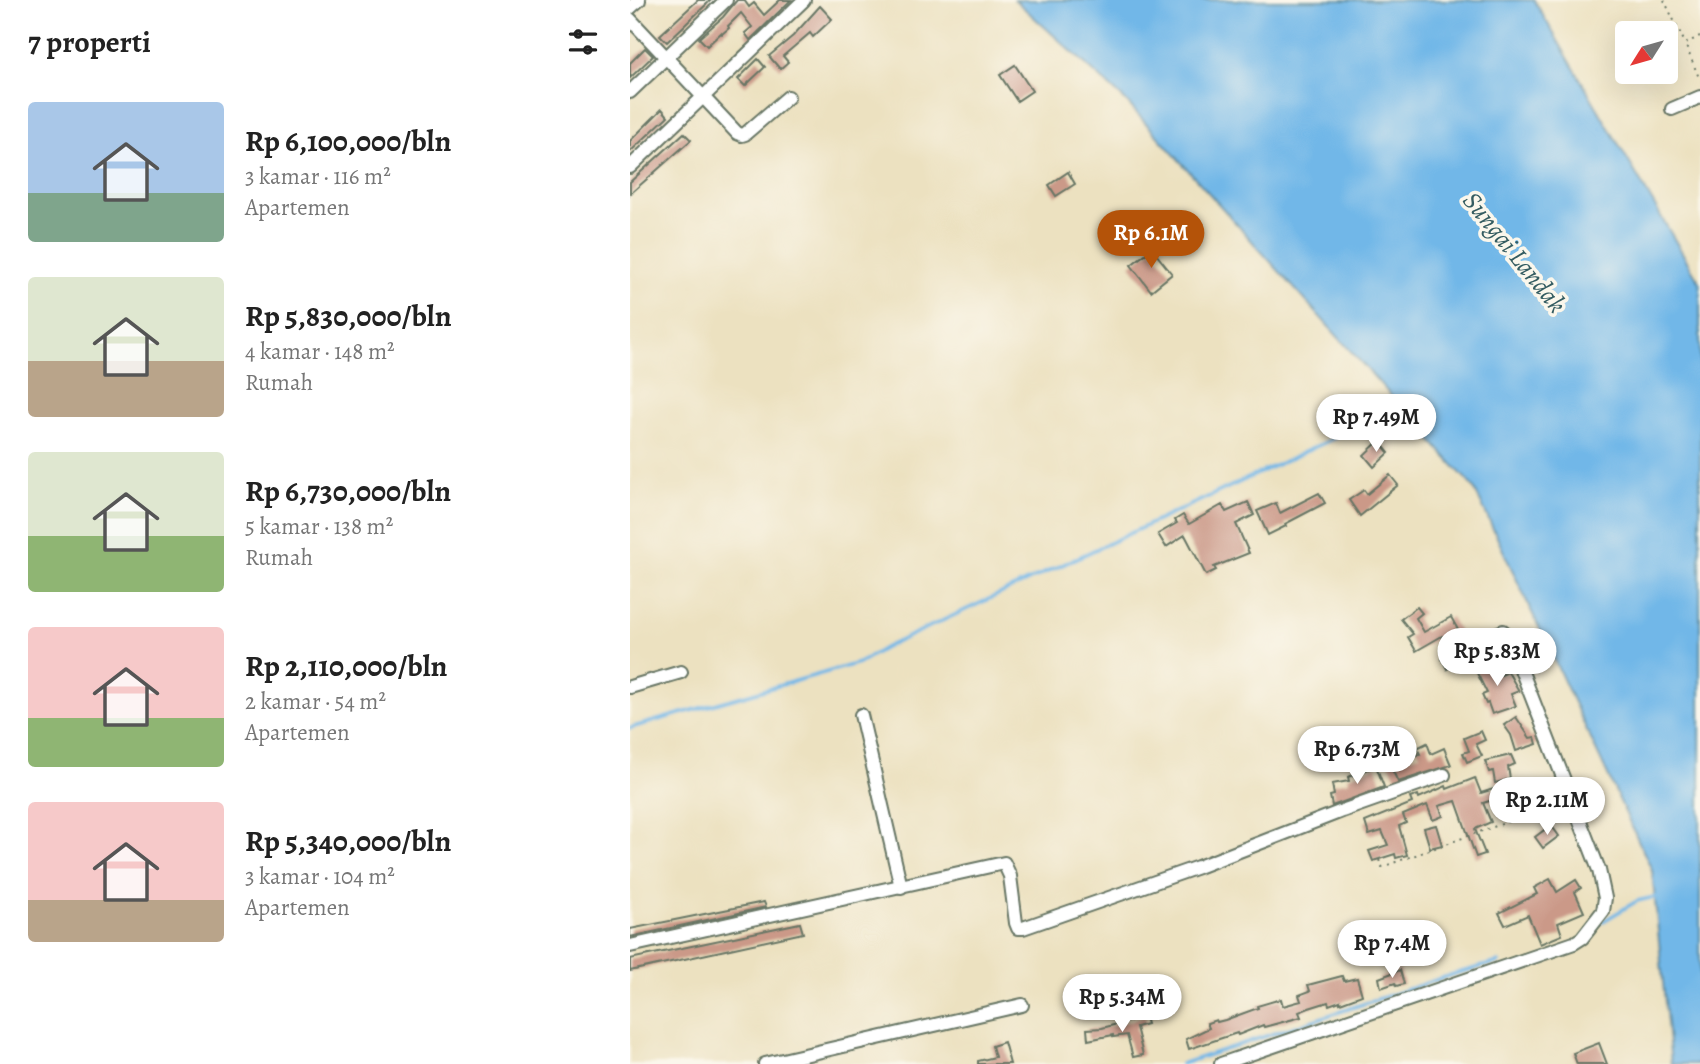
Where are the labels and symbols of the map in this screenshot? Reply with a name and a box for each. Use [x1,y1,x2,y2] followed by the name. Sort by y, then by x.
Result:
[1615,21,1678,84] north arrow
[1455,184,1574,320] water label: Sungai Landak
[1086,210,1216,270] pin: Rp 6.1M
[1304,394,1448,454] pin: Rp 7.49M
[1425,628,1569,688] pin: Rp 5.83M
[1285,726,1429,786] pin: Rp 6.73M
[1475,778,1619,837] pin: Rp 2.11M
[1327,920,1457,980] pin: Rp 7.4M
[1050,974,1194,1034] pin: Rp 5.34M

